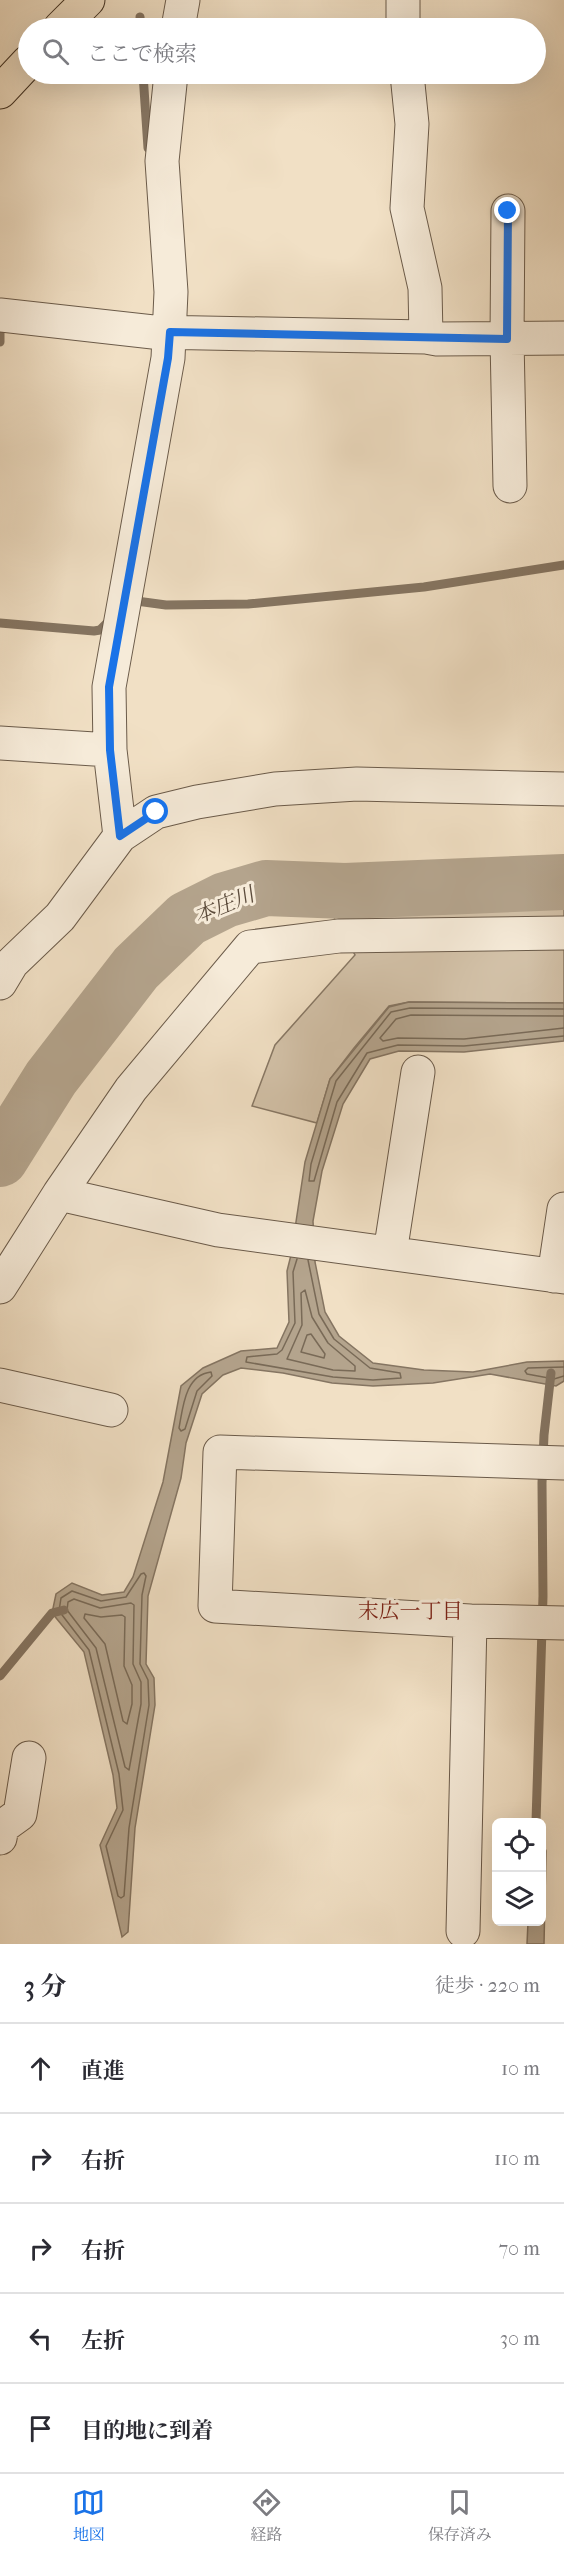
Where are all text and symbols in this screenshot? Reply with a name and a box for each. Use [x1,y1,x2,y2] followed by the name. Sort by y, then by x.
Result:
[18,18,546,84] search box
[39,35,72,68] icon: search
[87,41,197,67] text: ここで検索
[494,197,520,223] route end
[142,798,168,824] route start
[190,881,260,928] water label: 本庄川
[358,1599,463,1623] district label: 末広一丁目
[492,1818,546,1926] map controls
[492,1818,546,1872] button: locate
[492,1872,546,1926] button: layers
[24,1971,66,2002] text: 3 分
[435,1974,540,1997] text: 徒歩 · 220 m
[24,2052,57,2085] icon: ahead
[501,2057,540,2080] text: 10 m
[81,2058,125,2084] text: 直進
[24,2142,57,2175] icon: right
[494,2147,540,2170] text: 110 m
[81,2148,125,2174] text: 右折
[24,2232,57,2265] icon: right
[498,2237,540,2260] text: 70 m
[81,2238,125,2264] text: 右折
[24,2322,57,2355] icon: left
[500,2327,540,2350] text: 30 m
[81,2328,125,2354] text: 左折
[24,2412,57,2445] icon: arrive
[81,2418,213,2444] text: 目的地に到着
[72,2486,105,2545] tab: 地図
[250,2486,283,2545] tab: 経路
[428,2486,492,2545] tab: 保存済み

